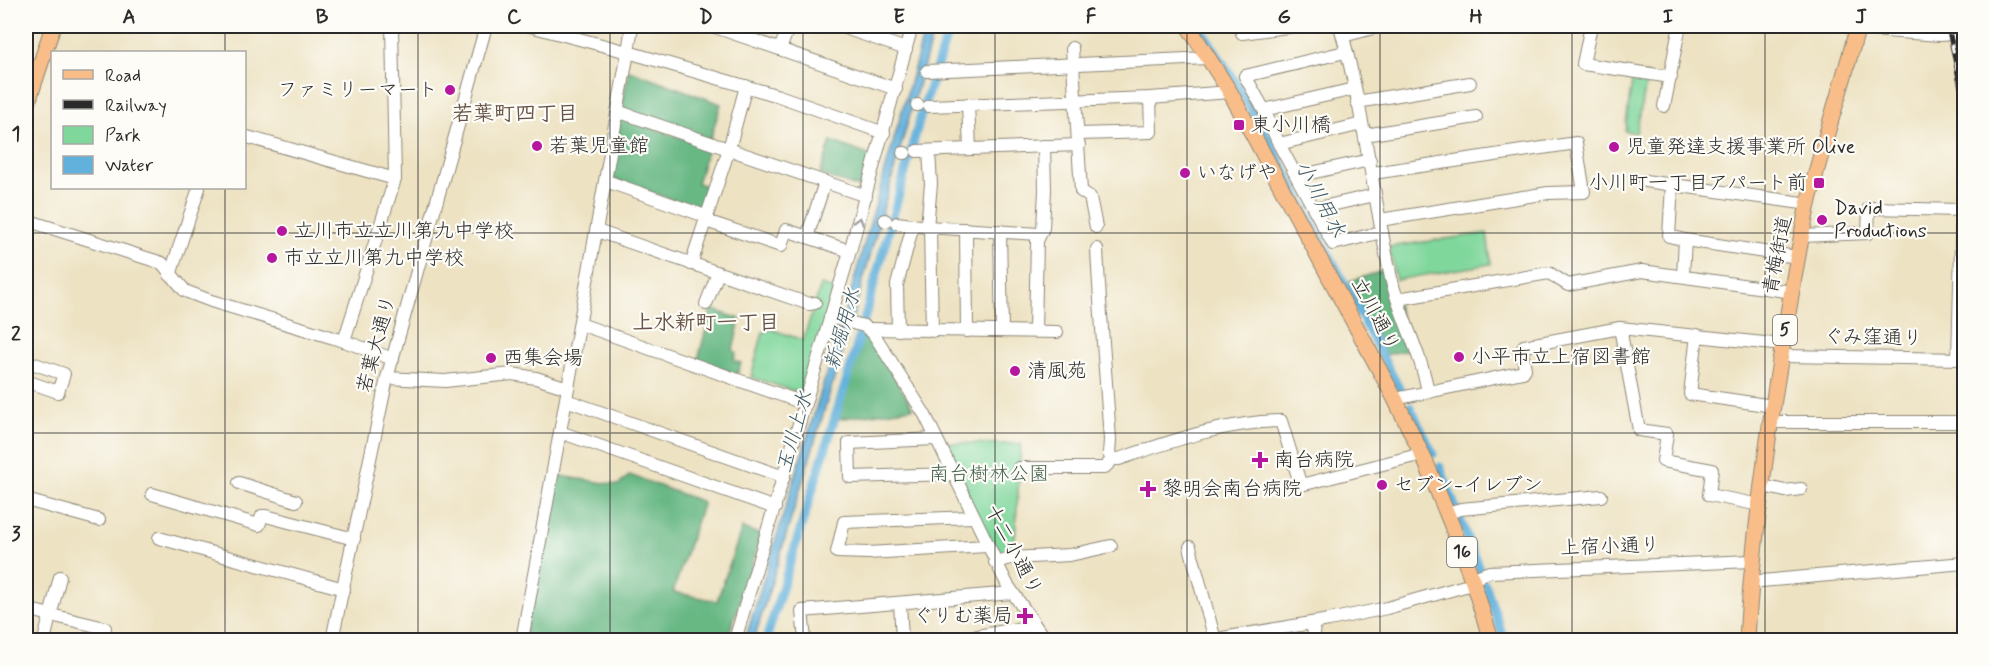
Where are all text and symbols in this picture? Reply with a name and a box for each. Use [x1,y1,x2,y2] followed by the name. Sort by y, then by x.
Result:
[122,4,136,31] text: A
[316,4,329,31] text: B
[507,4,522,31] text: C
[699,4,713,31] text: D
[893,4,905,31] text: E
[1086,4,1097,31] text: F
[1277,4,1291,31] text: G
[1469,4,1483,31] text: H
[1663,4,1673,31] text: I
[1855,4,1867,31] text: J
[51,51,246,189] legend
[105,64,141,88] text: Road
[278,77,438,104] place label: ファミリーマート
[443,83,457,97] marker: ファミリーマート
[105,94,167,118] text: Railway
[452,100,578,128] district label: 若葉町四丁目
[1251,112,1331,139] place label: 東小川橋
[1232,118,1246,132] marker: 東小川橋
[12,121,20,148] text: 1
[105,124,141,148] text: Park
[549,133,649,160] place label: 若葉児童館
[1626,134,1855,161] place label: 児童発達支援事業所 Olive
[530,139,544,153] marker: 若葉児童館
[1607,140,1621,154] marker: 児童発達支援事業所 Olive
[105,154,154,178] text: Water
[1288,155,1352,243] water label: 小川用水
[1197,160,1277,187] place label: いなげや
[1178,166,1192,180] marker: いなげや
[1588,170,1807,197] place label: 小川町一丁目アパート前
[1812,176,1826,190] marker: 小川町一丁目アパート前
[1834,195,1927,245] place label: David Productions
[1757,213,1799,297] street label: 青梅街道
[1815,213,1829,227] marker: David Productions
[852,216,864,226] one-way arrow
[294,218,514,245] place label: 立川市立立川第九中学校
[275,224,289,238] marker: 立川市立立川第九中学校
[284,245,464,272] place label: 市立立川第九中学校
[265,251,279,265] marker: 市立立川第九中学校
[1344,273,1406,357] street label: 立川通り
[818,285,868,373] water label: 新堀用水
[351,292,403,396] street label: 若葉大通り
[633,309,780,337] district label: 上水新町一丁目
[1773,315,1797,345] road number: 5
[11,321,21,348] text: 2
[1823,324,1923,352] street label: ぐみ窪通り
[1471,344,1651,371] place label: 小平市立上宿図書館
[503,345,583,372] place label: 西集会場
[1452,350,1466,364] marker: 小平市立上宿図書館
[484,351,498,365] marker: 西集会場
[1027,358,1087,385] place label: 清風苑
[1008,364,1022,378] marker: 清風苑
[770,388,820,476] water label: 玉川上水
[1274,447,1354,474] place label: 南台病院
[1251,451,1269,469] marker: 南台病院
[929,461,1049,488] park label: 南台樹林公園
[1394,472,1543,499] place label: セブン-イレブン
[1162,476,1302,503] place label: 黎明会南台病院
[1375,478,1389,492] marker: セブン-イレブン
[1139,480,1157,498] marker: 黎明会南台病院
[978,500,1048,600] street label: 十二小通り
[11,521,21,548] text: 3
[1560,532,1660,562] street label: 上宿小通り
[1447,537,1477,567] road number: 16
[913,603,1013,630] place label: ぐりむ薬局
[1018,609,1032,623] marker: ぐりむ薬局

